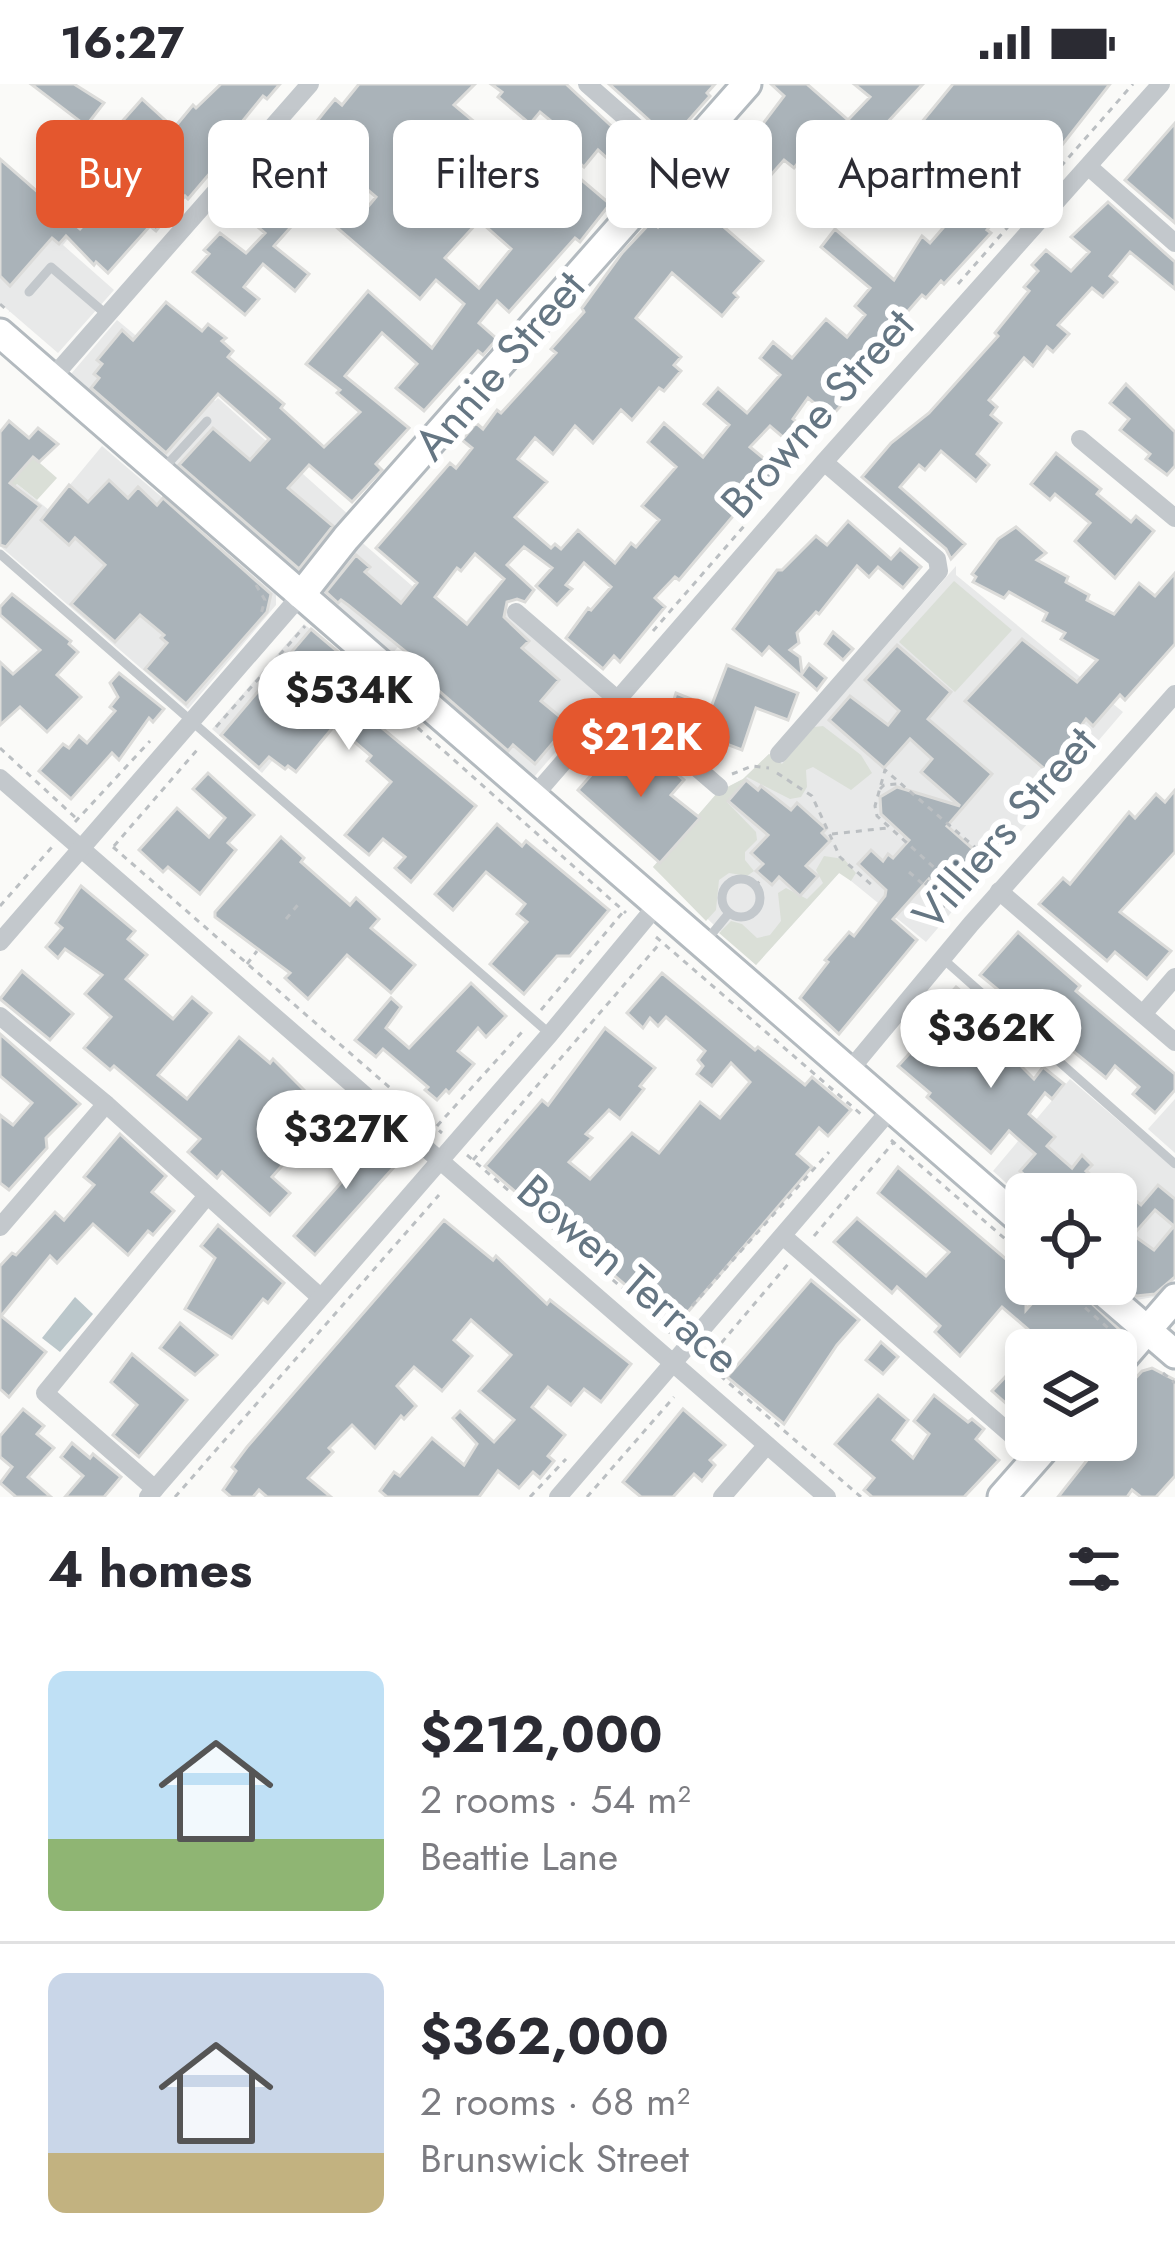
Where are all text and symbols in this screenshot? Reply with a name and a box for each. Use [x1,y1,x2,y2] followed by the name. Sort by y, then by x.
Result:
[60,10,184,75] text: 16:27
[36,120,184,228] chip: Buy
[208,120,369,228] chip: Rent
[393,120,582,228] chip: Filters
[606,120,772,228] chip: New
[796,120,1063,228] chip: Apartment
[399,256,600,474] street label: Annie Street
[706,294,929,532] street label: Browne Street
[265,651,433,753] pin: $534K
[285,661,413,718] text: $534K
[557,698,725,800] pin: $212K
[580,708,702,765] text: $212K
[897,712,1112,945] street label: Villiers Street
[907,989,1075,1091] pin: $362K
[927,999,1055,1056] text: $362K
[262,1090,430,1192] pin: $327K
[284,1100,408,1157] text: $327K
[503,1159,754,1389] street label: Bowen Terrace
[1005,1173,1137,1461] map controls
[1005,1173,1137,1305] button: locate
[1005,1329,1137,1461] button: layers
[48,1532,252,1606] text: 4 homes
[1061,1536,1127,1602] icon: filters
[420,1697,662,1771] text: $212,000
[144,1719,288,1863] icon: home
[420,1771,691,1828] text: 2 rooms · 54 m²
[420,1828,618,1885] text: Beattie Lane
[420,1999,669,2073] text: $362,000
[144,2021,288,2165] icon: home
[420,2073,690,2130] text: 2 rooms · 68 m²
[420,2130,689,2187] text: Brunswick Street

